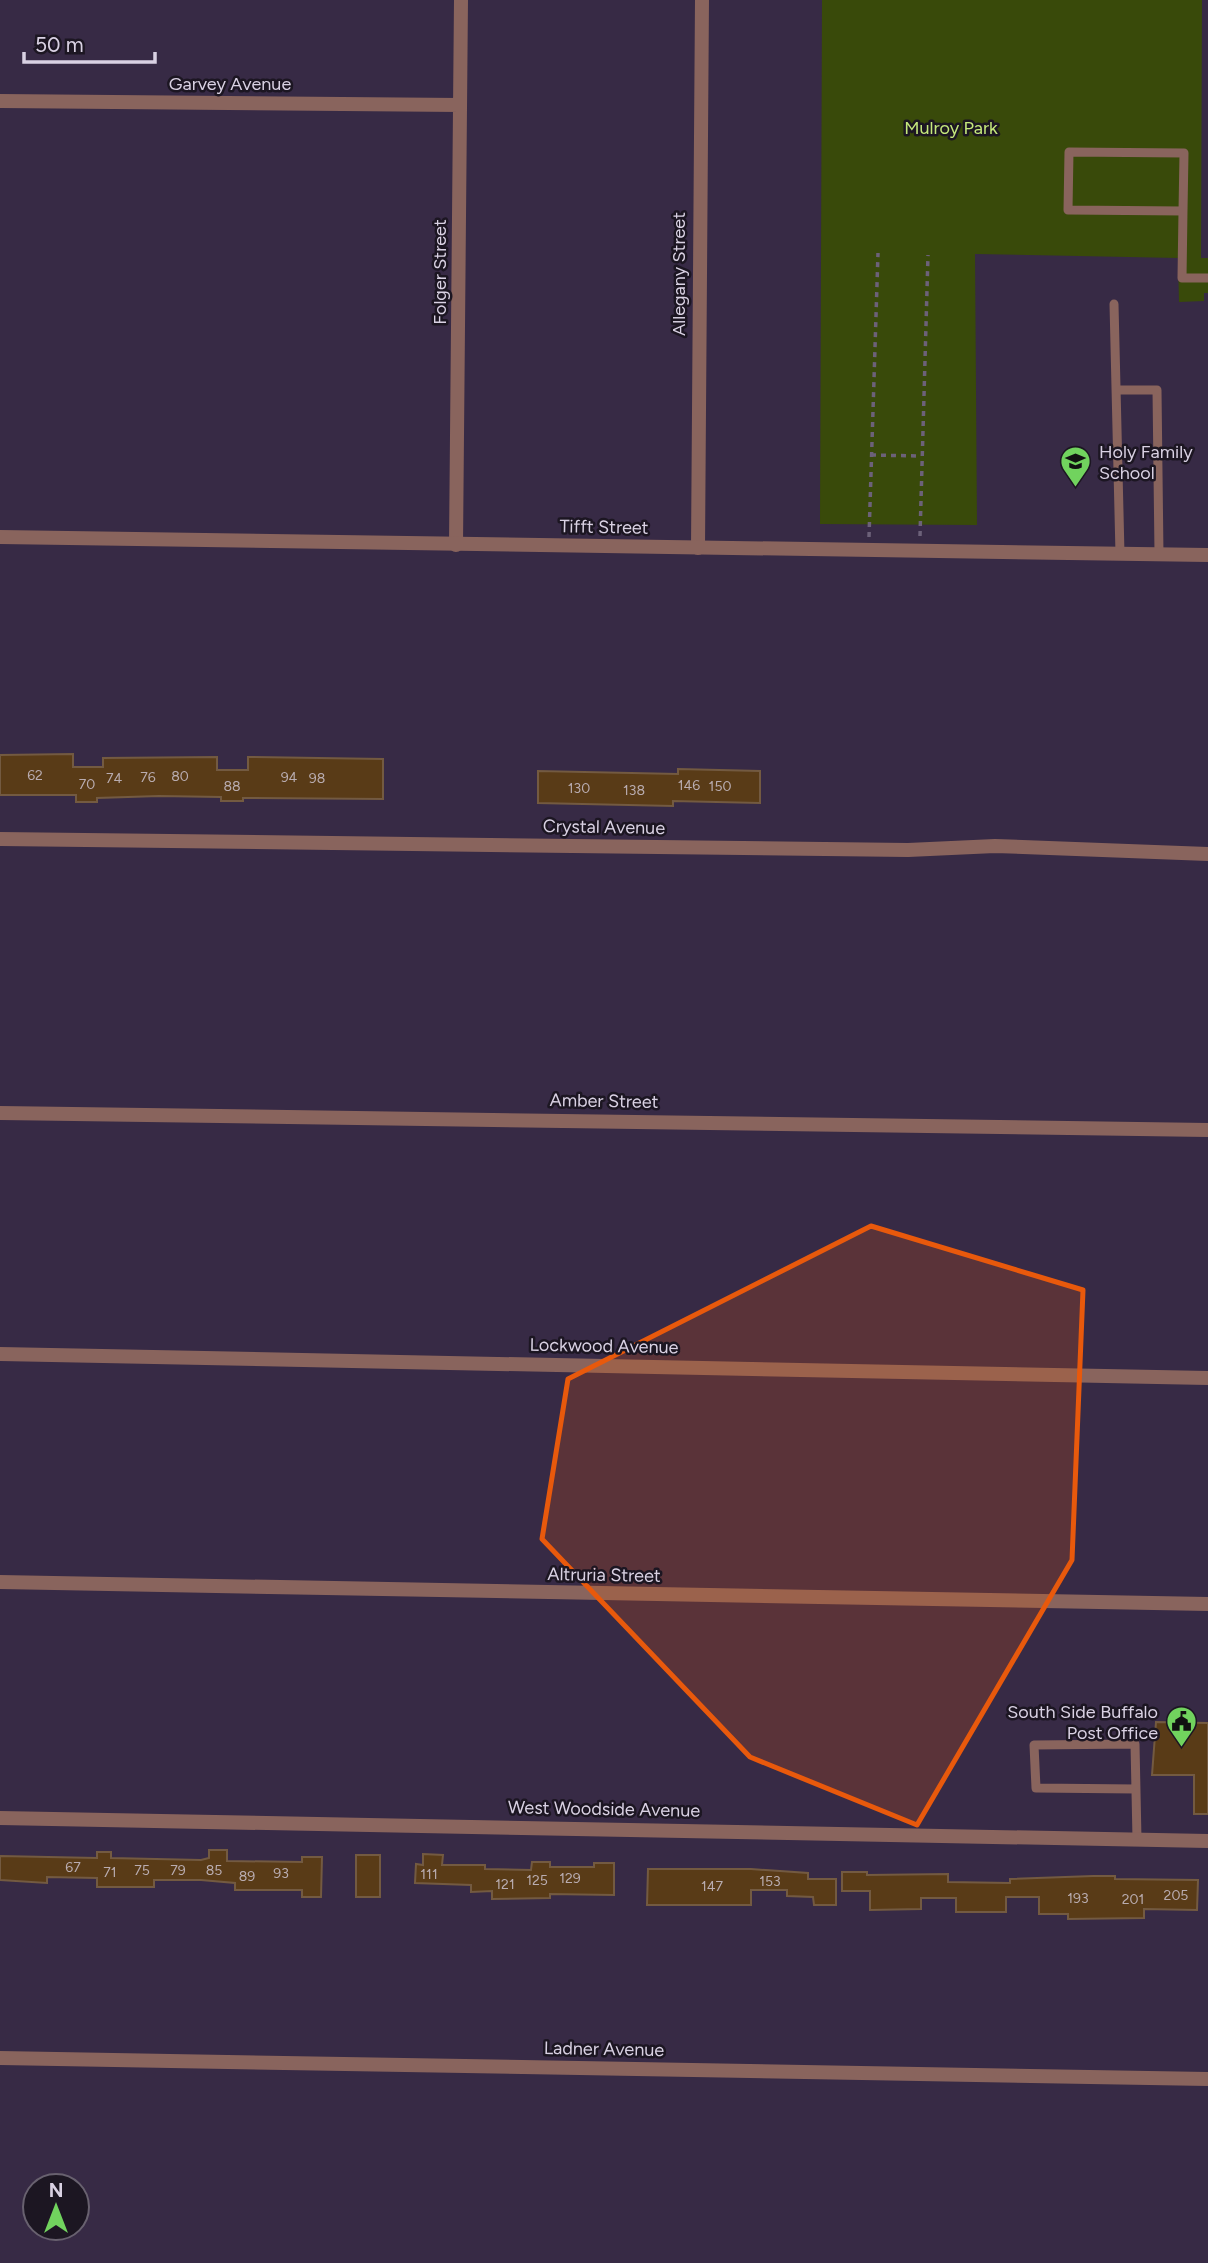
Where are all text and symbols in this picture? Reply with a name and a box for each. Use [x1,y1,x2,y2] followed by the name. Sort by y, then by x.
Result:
[24,21,156,65] scale bar
[35,32,84,57] text: 50 m
[169,73,291,95] street label: Garvey Avenue
[904,117,998,139] park label: Mulroy Park
[668,212,690,336] street label: Allegany Street
[429,219,451,325] street label: Folger Street
[1099,441,1193,484] place label: Holy Family School
[1059,445,1093,489] school or university icon: Holy Family School
[559,515,649,539] street label: Tifft Street
[27,767,43,784] house number: 62
[171,768,189,785] house number: 80
[140,769,156,786] house number: 76
[281,769,298,786] house number: 94
[106,770,122,787] house number: 74
[309,770,325,787] house number: 98
[79,776,95,793] house number: 70
[678,777,700,794] house number: 146
[223,778,241,795] house number: 88
[709,778,731,795] house number: 150
[568,780,590,797] house number: 130
[623,782,645,799] house number: 138
[543,815,665,839] street label: Crystal Avenue
[549,1089,659,1113] street label: Amber Street
[529,1334,679,1358] street label: Lockwood Avenue
[547,1563,661,1587] street label: Altruria Street
[1007,1701,1158,1744] place label: South Side Buffalo Post Office
[1164,1705,1198,1749] public building icon: South Side Buffalo Post Office
[508,1796,700,1822] street label: West Woodside Avenue
[65,1859,81,1876] house number: 67
[134,1862,150,1879] house number: 75
[170,1862,186,1879] house number: 79
[206,1862,222,1879] house number: 85
[103,1864,117,1881] house number: 71
[273,1865,289,1882] house number: 93
[420,1866,438,1883] house number: 111
[239,1868,255,1885] house number: 89
[559,1870,581,1887] house number: 129
[526,1872,548,1889] house number: 125
[759,1873,781,1890] house number: 153
[495,1876,515,1893] house number: 121
[701,1878,723,1895] house number: 147
[1164,1887,1188,1904] house number: 205
[1067,1890,1089,1907] house number: 193
[1122,1891,1144,1908] house number: 201
[544,2037,665,2061] street label: Ladner Avenue
[21,2172,91,2242] north arrow
[49,2179,63,2202] text: N

